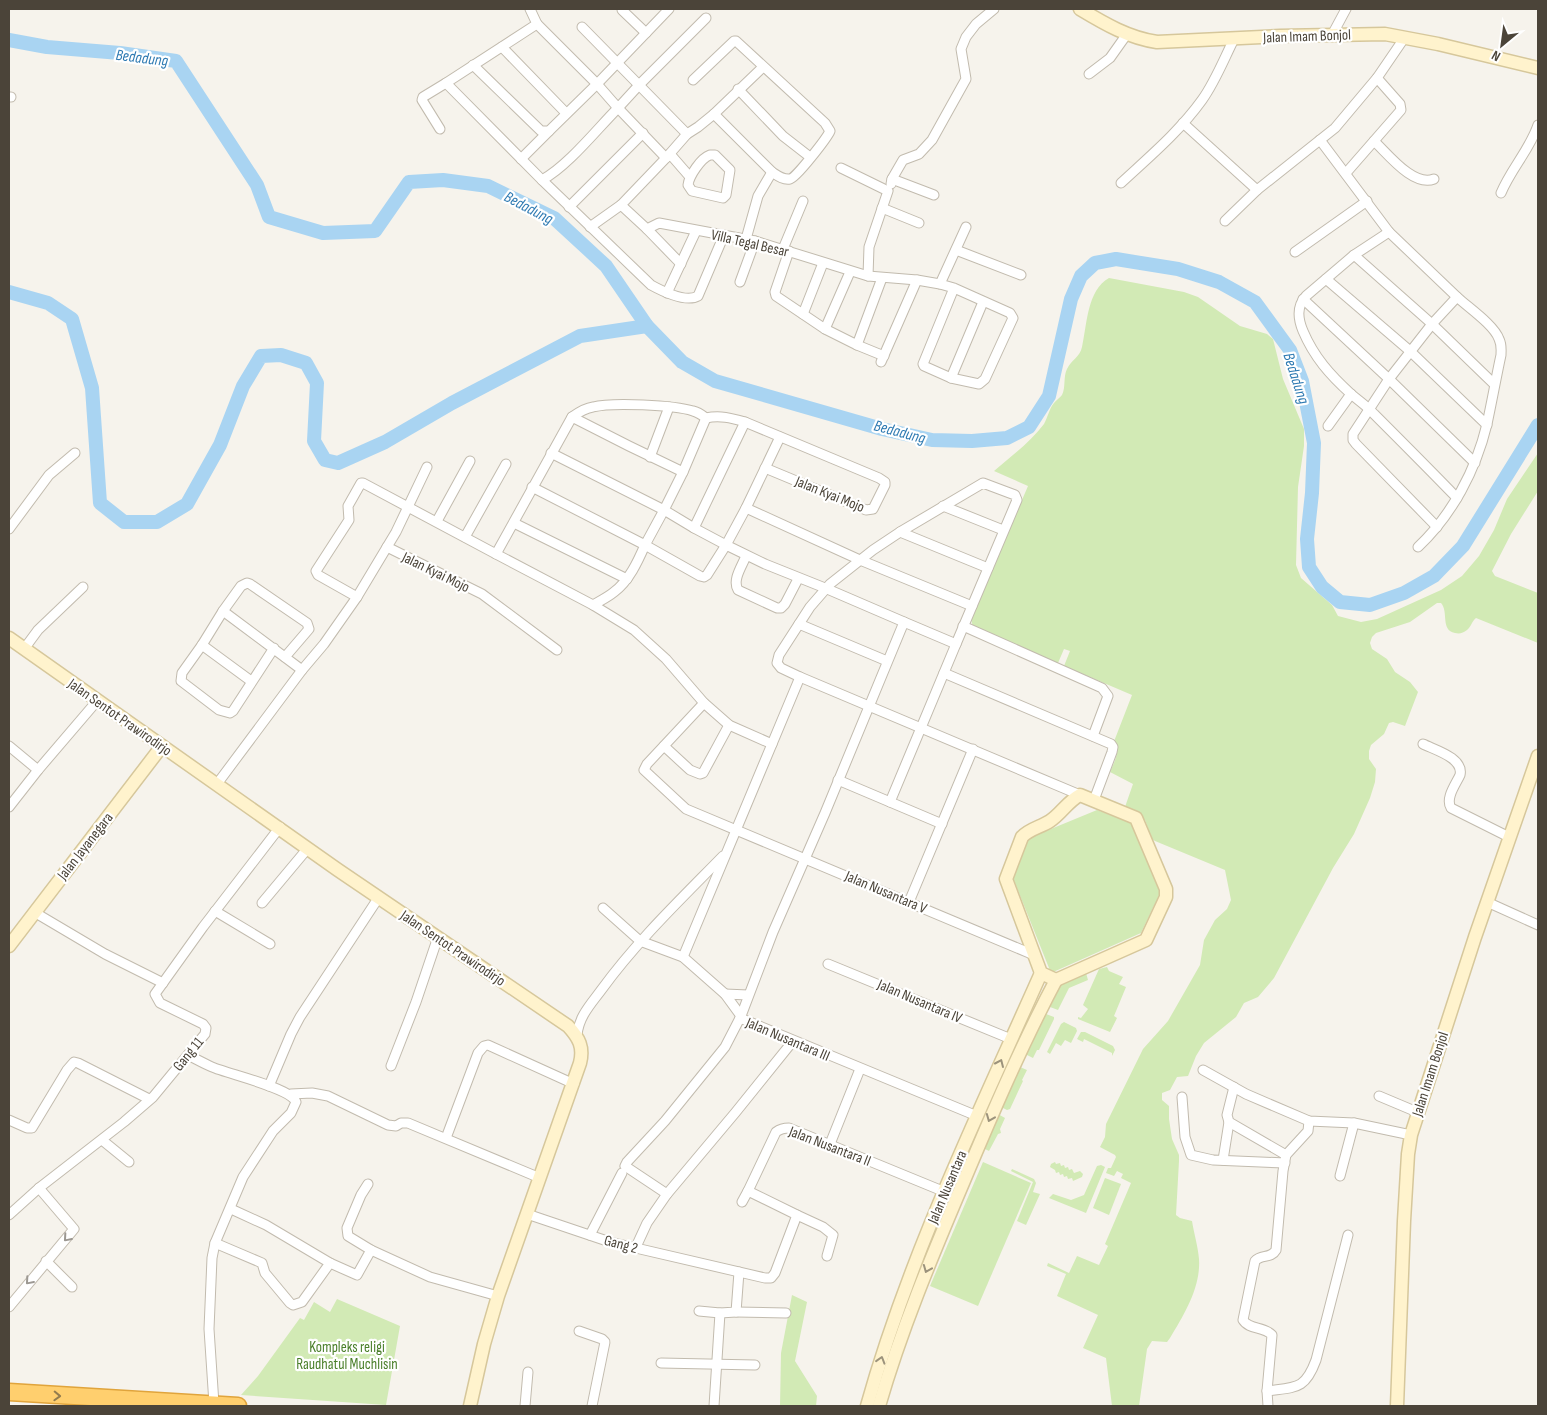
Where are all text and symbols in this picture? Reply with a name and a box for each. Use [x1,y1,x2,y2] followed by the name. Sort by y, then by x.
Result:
[1477,20,1527,70] north arrow
[1262,25,1351,48] street label: Jalan Imam Bonjol
[115,46,170,71] water label: Bedadung
[1489,47,1503,65] text: N
[501,188,556,229] water label: Bedadung
[709,225,791,262] street label: Villa Tegal Besar
[1278,351,1313,407] water label: Bedadung
[872,416,928,449] water label: Bedadung
[791,472,867,517] street label: Jalan Kyai Mojo
[398,547,473,597] street label: Jalan Kyai Mojo
[63,674,175,760] street label: Jalan Sentot Prawirodirjo
[53,809,118,885] street label: Jalan Jayanegara
[841,866,930,918] street label: Jalan Nusantara V
[396,906,509,991] street label: Jalan Sentot Prawirodirjo
[874,975,965,1028] street label: Jalan Nusantara IV
[742,1013,833,1066] street label: Jalan Nusantara III
[1408,1030,1453,1120] street label: Jalan Imam Bonjol
[169,1033,208,1075] street label: Gang 11
[994,1059,1005,1068] one-way arrow
[985,1114,995,1122] one-way arrow
[785,1122,874,1171] street label: Jalan Nusantara II
[923,1147,972,1228] street label: Jalan Nusantara
[602,1231,640,1258] street label: Gang 2
[63,1232,72,1241] one-way arrow
[923,1264,933,1272] one-way arrow
[26,1275,35,1284] one-way arrow
[296,1338,398,1374] park label: Kompleks religi Raudhatul Muchlisin
[876,1356,886,1364] one-way arrow
[54,1390,62,1401] one-way arrow

